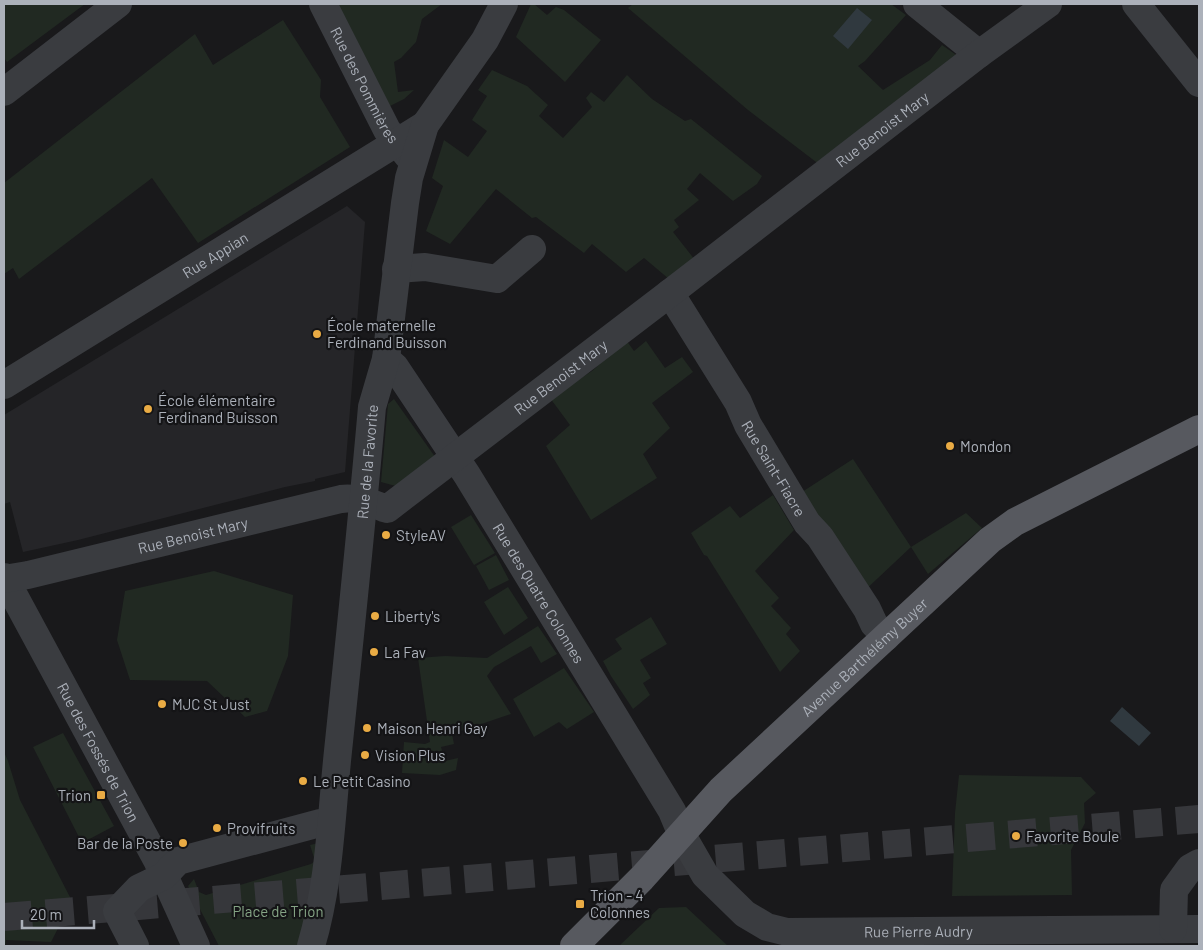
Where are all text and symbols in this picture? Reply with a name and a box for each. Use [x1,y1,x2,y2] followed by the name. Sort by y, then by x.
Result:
[327,24,403,146] street label: Rue des Pommières
[832,87,932,171] street label: Rue Benoist Mary
[179,228,251,282] street label: Rue Appian
[327,316,447,351] place label: École maternelle Ferdinand Buisson
[311,328,323,340] marker: École maternelle Ferdinand Buisson
[510,335,611,418] street label: Rue Benoist Mary
[158,391,278,426] place label: École élémentaire Ferdinand Buisson
[142,403,154,415] marker: École élémentaire Ferdinand Buisson
[353,404,381,520] street label: Rue de la Favorite
[738,417,810,520] street label: Rue Saint-Fiacre
[960,437,1011,455] place label: Mondon
[944,440,956,452] marker: Mondon
[136,513,250,557] street label: Rue Benoist Mary
[489,520,589,666] street label: Rue des Quatre Colonnes
[396,526,446,544] place label: StyleAV
[380,529,392,541] marker: StyleAV
[797,593,932,720] street label: Avenue Barthélémy Buyer
[385,607,440,625] place label: Liberty's
[369,610,381,622] marker: Liberty's
[384,643,426,661] place label: La Fav
[368,646,380,658] marker: La Fav
[53,680,145,824] street label: Rue des Fossés de Trion
[172,695,250,713] place label: MJC St Just
[156,698,168,710] marker: MJC St Just
[377,719,488,737] place label: Maison Henri Gay
[361,722,373,734] marker: Maison Henri Gay
[375,746,446,764] place label: Vision Plus
[359,749,371,761] marker: Vision Plus
[313,772,411,790] place label: Le Petit Casino
[297,775,309,787] marker: Le Petit Casino
[58,786,91,804] place label: Trion
[95,789,107,801] marker: Trion
[227,819,295,837] place label: Provifruits
[211,822,223,834] marker: Provifruits
[1026,827,1119,845] place label: Favorite Boule
[1010,830,1022,842] marker: Favorite Boule
[77,834,173,852] place label: Bar de la Poste
[177,837,189,849] marker: Bar de la Poste
[590,886,650,921] place label: Trion - 4 Colonnes
[22,898,95,930] scale bar
[574,898,586,910] marker: Trion - 4 Colonnes
[232,902,324,920] park label: Place de Trion
[30,905,62,923] text: 20 m
[864,922,973,940] street label: Rue Pierre Audry

